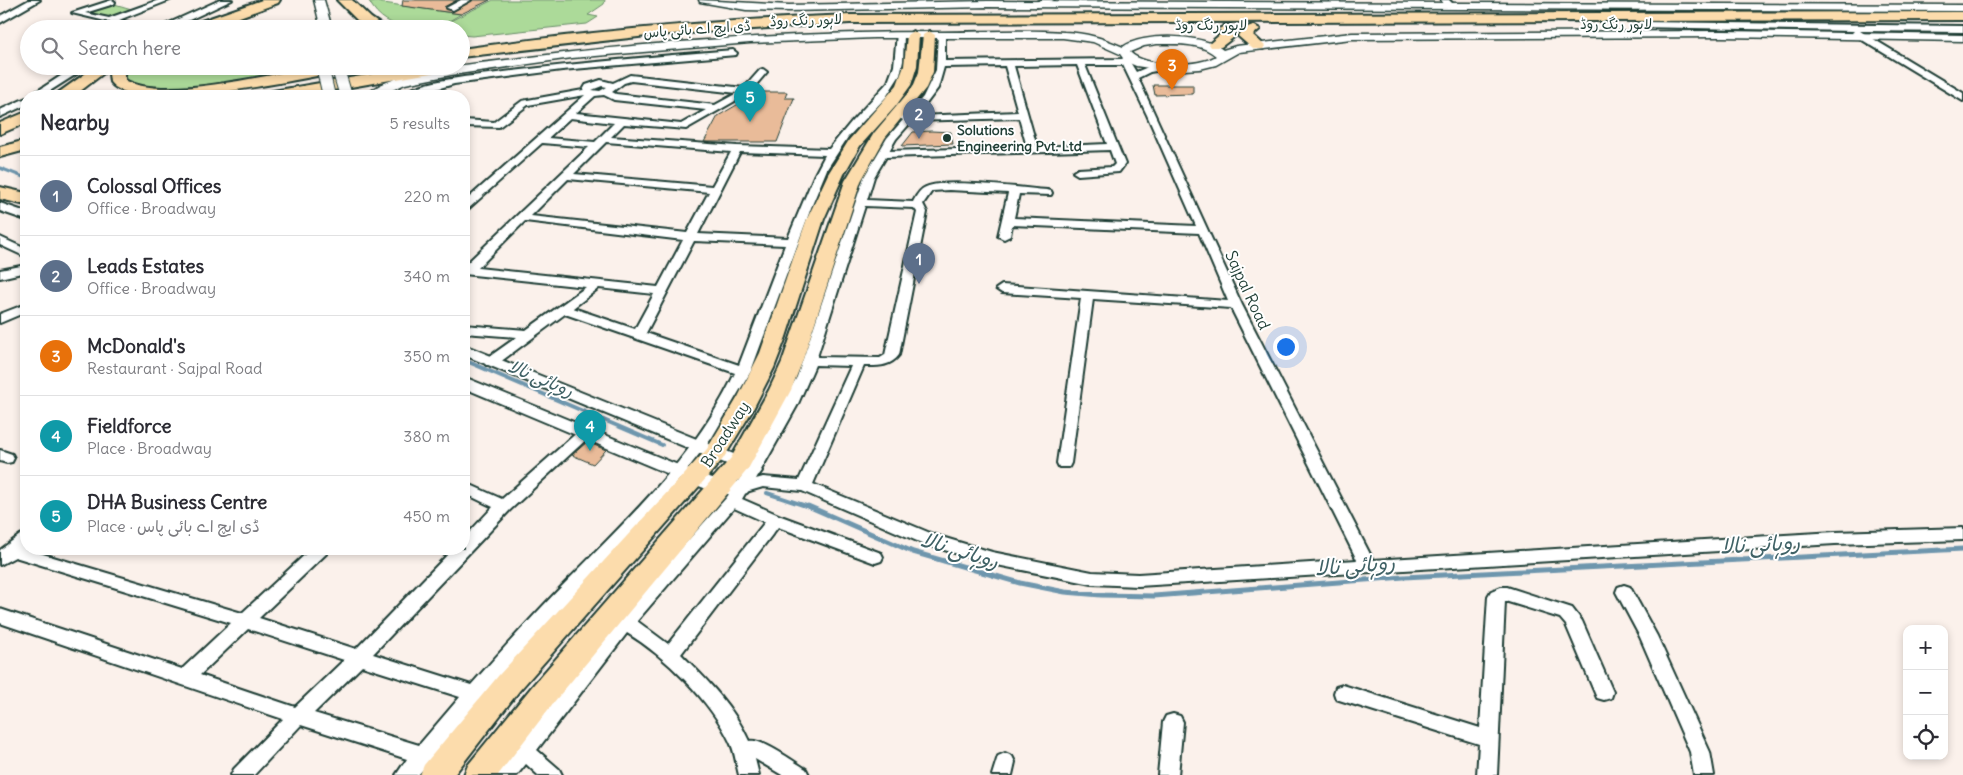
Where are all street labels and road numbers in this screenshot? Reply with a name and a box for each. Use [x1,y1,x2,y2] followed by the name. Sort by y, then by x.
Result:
[770,10,842,32] street label: لاہور رنگ روڈ
[1580,15,1652,35] street label: لاہور رنگ روڈ
[643,16,751,43] street label: ڈی ایچ اے بائی پاس
[1175,16,1247,36] street label: لاہور رنگ روڈ
[1221,247,1275,333] street label: Sajpal Road
[696,397,754,471] street label: Broadway

